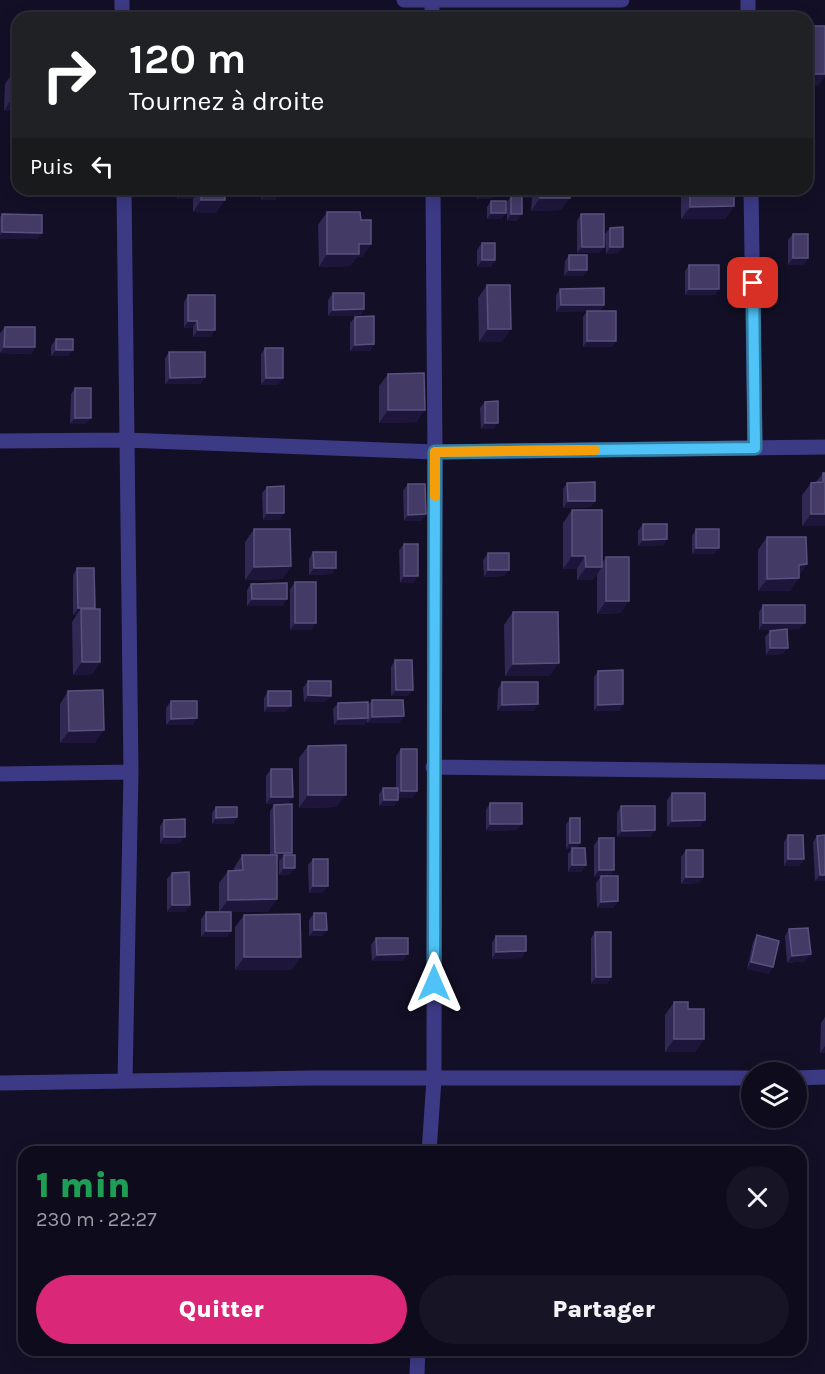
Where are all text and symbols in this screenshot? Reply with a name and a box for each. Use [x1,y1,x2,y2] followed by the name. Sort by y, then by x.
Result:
[129,34,246,84] text: 120 m
[30,36,108,114] icon: right
[129,85,324,117] text: Tournez à droite
[86,150,119,183] icon: left
[30,154,74,180] text: Puis
[727,257,778,308] pin
[736,266,769,299] icon: arrive
[402,951,466,1015] position arrow
[741,1062,807,1128] map controls
[741,1062,807,1128] button: layers
[36,1164,130,1206] text: 1 min
[726,1166,789,1229] button: close
[36,1208,157,1231] text: 230 m · 22:27
[36,1275,407,1344] button: Quitter
[419,1275,789,1344] button: Partager

